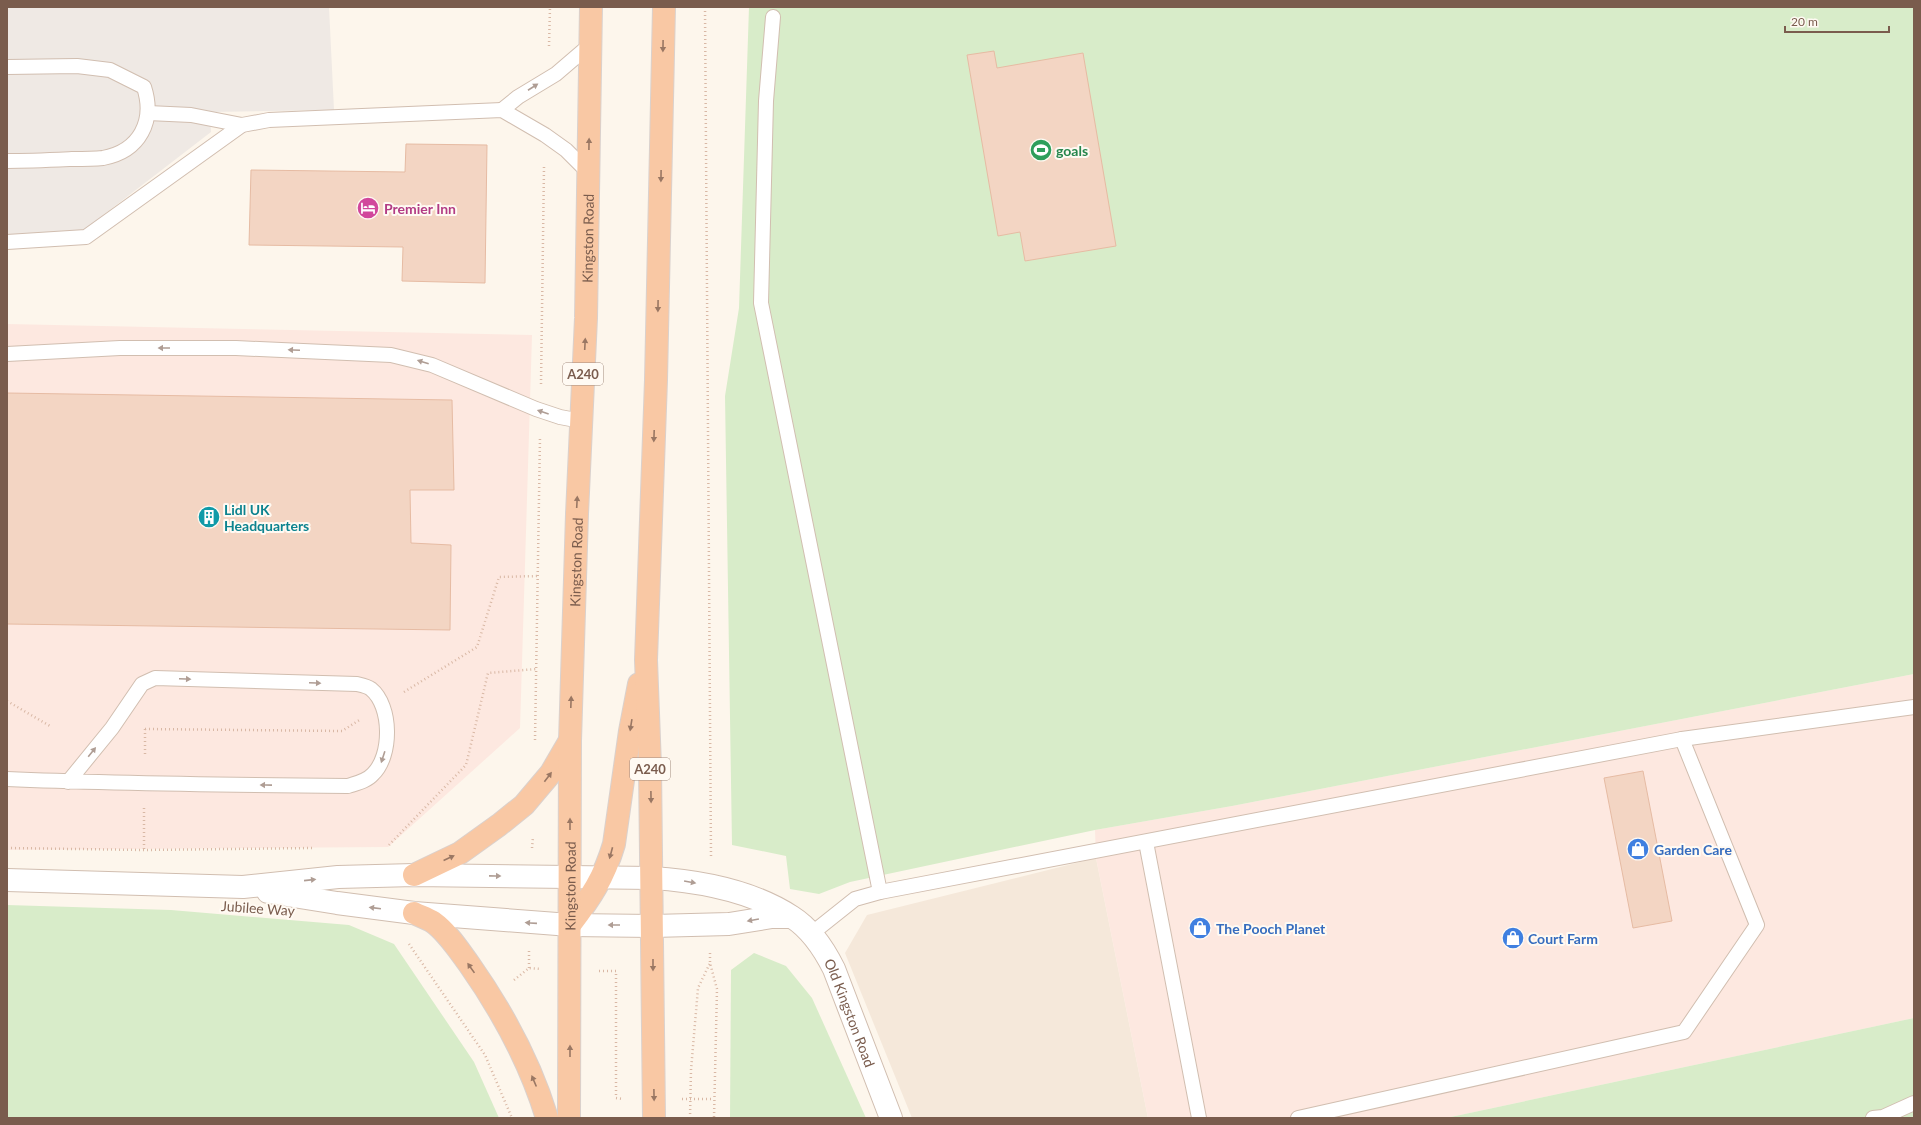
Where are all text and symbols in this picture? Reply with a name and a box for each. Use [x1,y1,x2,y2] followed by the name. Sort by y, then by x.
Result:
[1785,8,1889,34] scale bar
[1791,14,1818,29] text: 20 m
[660,40,666,53] one-way arrow
[528,83,538,91] one-way arrow
[586,137,592,150] one-way arrow
[1028,137,1054,163] sports icon: goals
[1056,142,1088,159] place label: goals
[657,170,664,182] one-way arrow
[578,194,596,283] street label: Kingston Road
[355,195,381,221] hotel icon: Premier Inn
[384,200,456,217] place label: Premier Inn
[655,300,661,313] one-way arrow
[581,338,588,350] one-way arrow
[157,345,170,351] one-way arrow
[288,347,300,354] one-way arrow
[417,359,429,365] one-way arrow
[563,363,603,385] road number: A240
[537,408,549,414] one-way arrow
[651,430,658,442] one-way arrow
[574,496,581,508] one-way arrow
[224,501,309,534] place label: Lidl UK Headquarters
[196,504,222,530] building icon: Lidl UK Headquarters
[566,517,585,607] street label: Kingston Road
[179,675,191,682] one-way arrow
[309,680,322,686] one-way arrow
[568,695,574,708] one-way arrow
[628,719,634,731] one-way arrow
[88,746,97,757] one-way arrow
[380,752,386,764] one-way arrow
[630,758,670,780] road number: A240
[544,771,553,782] one-way arrow
[259,782,272,788] one-way arrow
[648,791,654,804] one-way arrow
[567,817,573,830] one-way arrow
[1625,836,1651,862] shop icon: Garden Care
[561,841,578,931] street label: Kingston Road
[1654,841,1732,858] place label: Garden Care
[608,847,614,859] one-way arrow
[443,855,454,861] one-way arrow
[489,873,502,879] one-way arrow
[304,877,316,883] one-way arrow
[684,879,697,885] one-way arrow
[221,897,296,919] street label: Jubilee Way
[369,905,381,911] one-way arrow
[1187,915,1213,941] shop icon: The Pooch Planet
[747,917,759,923] one-way arrow
[525,919,537,926] one-way arrow
[1216,920,1326,937] place label: The Pooch Planet
[607,922,620,928] one-way arrow
[1500,925,1526,951] shop icon: Court Farm
[1528,930,1598,947] place label: Court Farm
[821,955,879,1069] street label: Old Kingston Road
[650,959,656,972] one-way arrow
[467,962,475,973] one-way arrow
[567,1044,573,1057] one-way arrow
[531,1076,537,1087] one-way arrow
[651,1089,657,1102] one-way arrow

